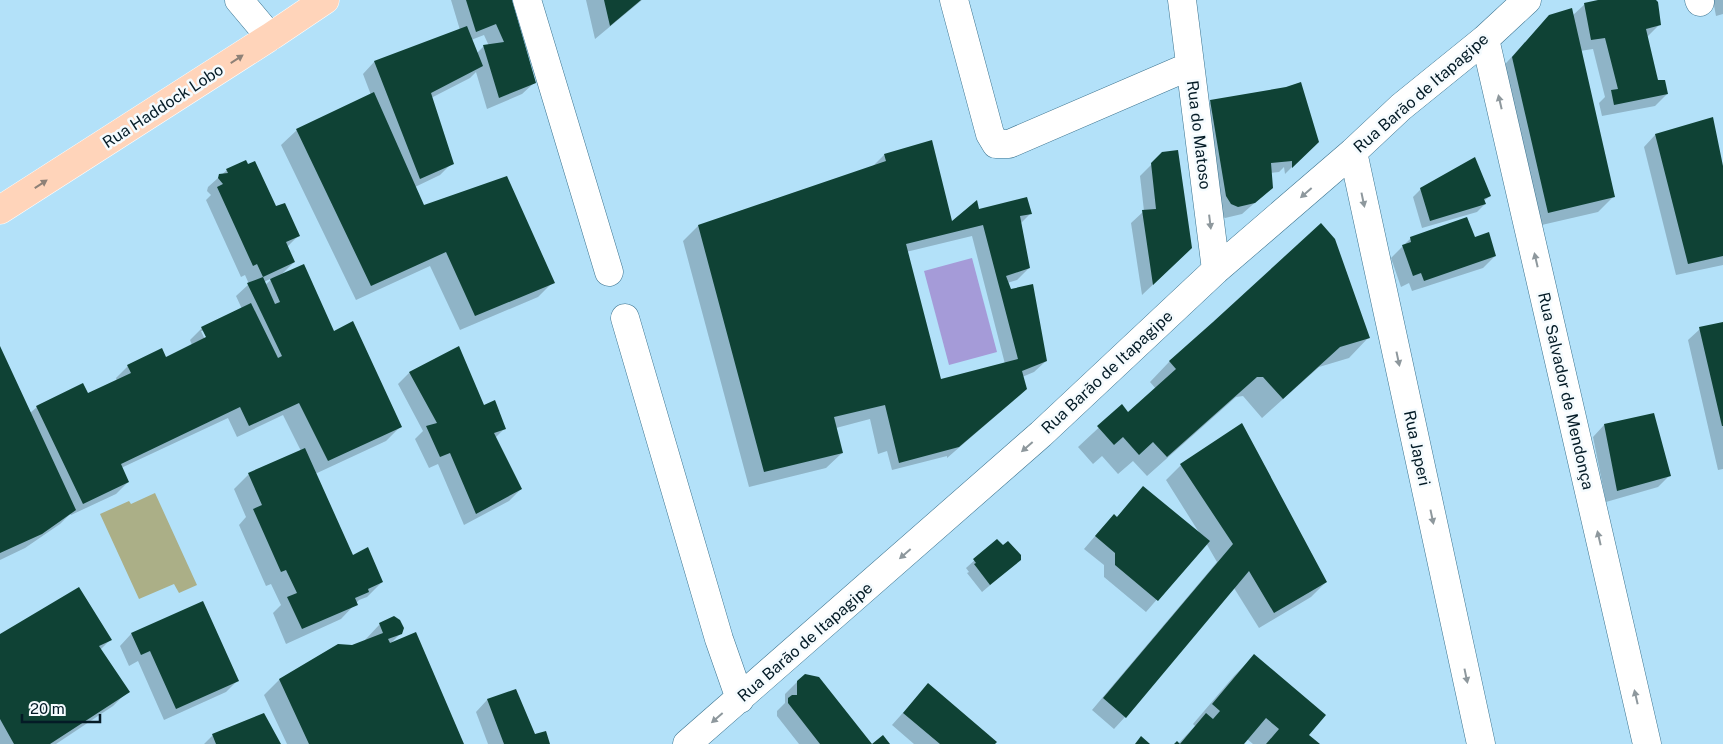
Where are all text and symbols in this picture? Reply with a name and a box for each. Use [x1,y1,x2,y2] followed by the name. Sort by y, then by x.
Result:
[1350,29,1492,157] street label: Rua Barão de Itapagipe
[230,54,243,63] one-way arrow
[99,60,227,152] street label: Rua Haddock Lobo
[1183,79,1215,191] street label: Rua do Matoso
[1496,94,1504,109] one-way arrow
[34,179,47,189] one-way arrow
[1300,187,1312,199] one-way arrow
[1360,192,1368,208] one-way arrow
[1206,214,1214,230] one-way arrow
[1532,253,1540,268] one-way arrow
[1534,290,1598,492] street label: Rua Salvador de Mendonça
[1037,306,1177,438] street label: Rua Barão de Itapagipe
[1394,351,1402,367] one-way arrow
[1400,409,1434,487] street label: Rua Japeri
[1021,441,1034,452] one-way arrow
[1428,510,1436,525] one-way arrow
[1595,531,1603,546] one-way arrow
[900,548,912,560] one-way arrow
[734,578,876,706] street label: Rua Barão de Itapagipe
[1462,669,1470,684] one-way arrow
[1632,689,1640,704] one-way arrow
[22,692,100,724] scale bar
[30,700,65,717] text: 20 m
[710,713,723,724] one-way arrow

